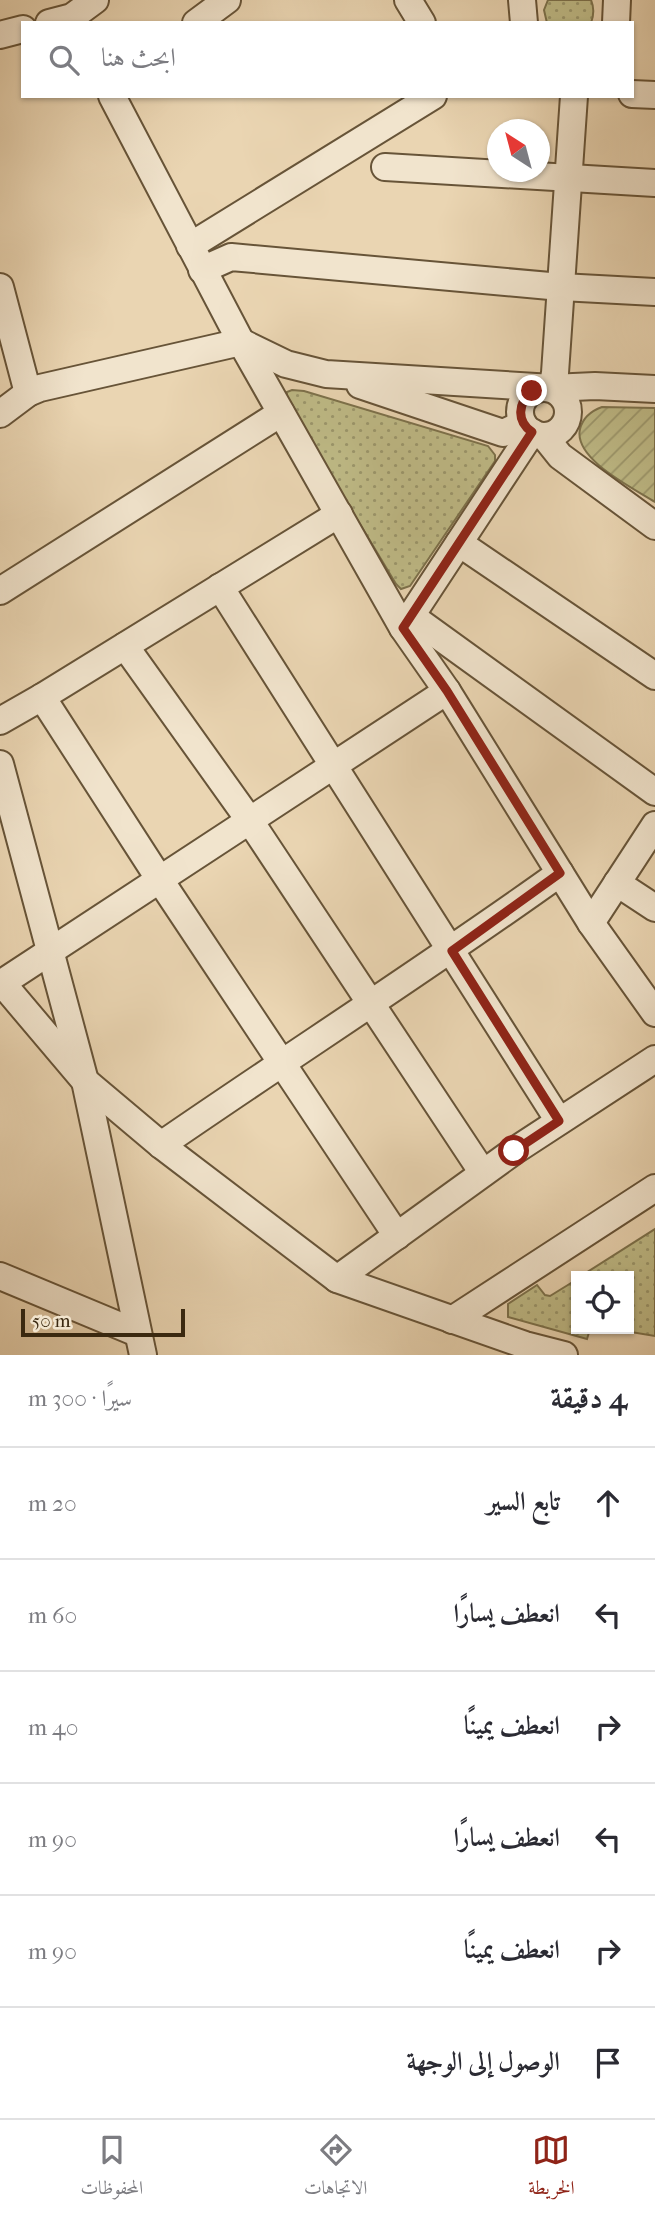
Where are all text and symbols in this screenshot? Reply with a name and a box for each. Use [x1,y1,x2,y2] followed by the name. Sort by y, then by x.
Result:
[21,21,634,98] search box
[45,41,83,79] icon: search
[101,42,176,73] text: ابحث هنا
[487,119,550,182] north arrow
[516,375,547,406] route end
[498,1135,529,1166] route start
[571,1271,634,1334] map controls
[571,1271,634,1334] button: locate
[21,1306,186,1338] scale bar
[32,1310,71,1332] text: 50 m
[550,1381,627,1416] text: 4 دقيقة
[28,1385,132,1412] text: سيرًا · 300 m
[589,1484,627,1522] icon: ahead
[487,1486,560,1517] text: تابع السير
[28,1490,77,1517] text: 20 m
[589,1596,627,1634] icon: left
[453,1598,560,1629] text: انعطف يسارًا
[28,1602,77,1629] text: 60 m
[589,1708,627,1746] icon: right
[464,1710,560,1741] text: انعطف يمينًا
[28,1714,78,1741] text: 40 m
[589,1820,627,1858] icon: left
[453,1822,560,1853] text: انعطف يسارًا
[28,1826,77,1853] text: 90 m
[589,1932,627,1970] icon: right
[464,1934,560,1965] text: انعطف يمينًا
[28,1938,77,1965] text: 90 m
[589,2044,627,2082] icon: arrive
[406,2046,560,2077] text: الوصول إلى الوجهة
[80,2131,143,2206] tab: المحفوظات
[304,2131,367,2206] tab: الاتجاهات
[528,2131,575,2206] tab: الخريطة

